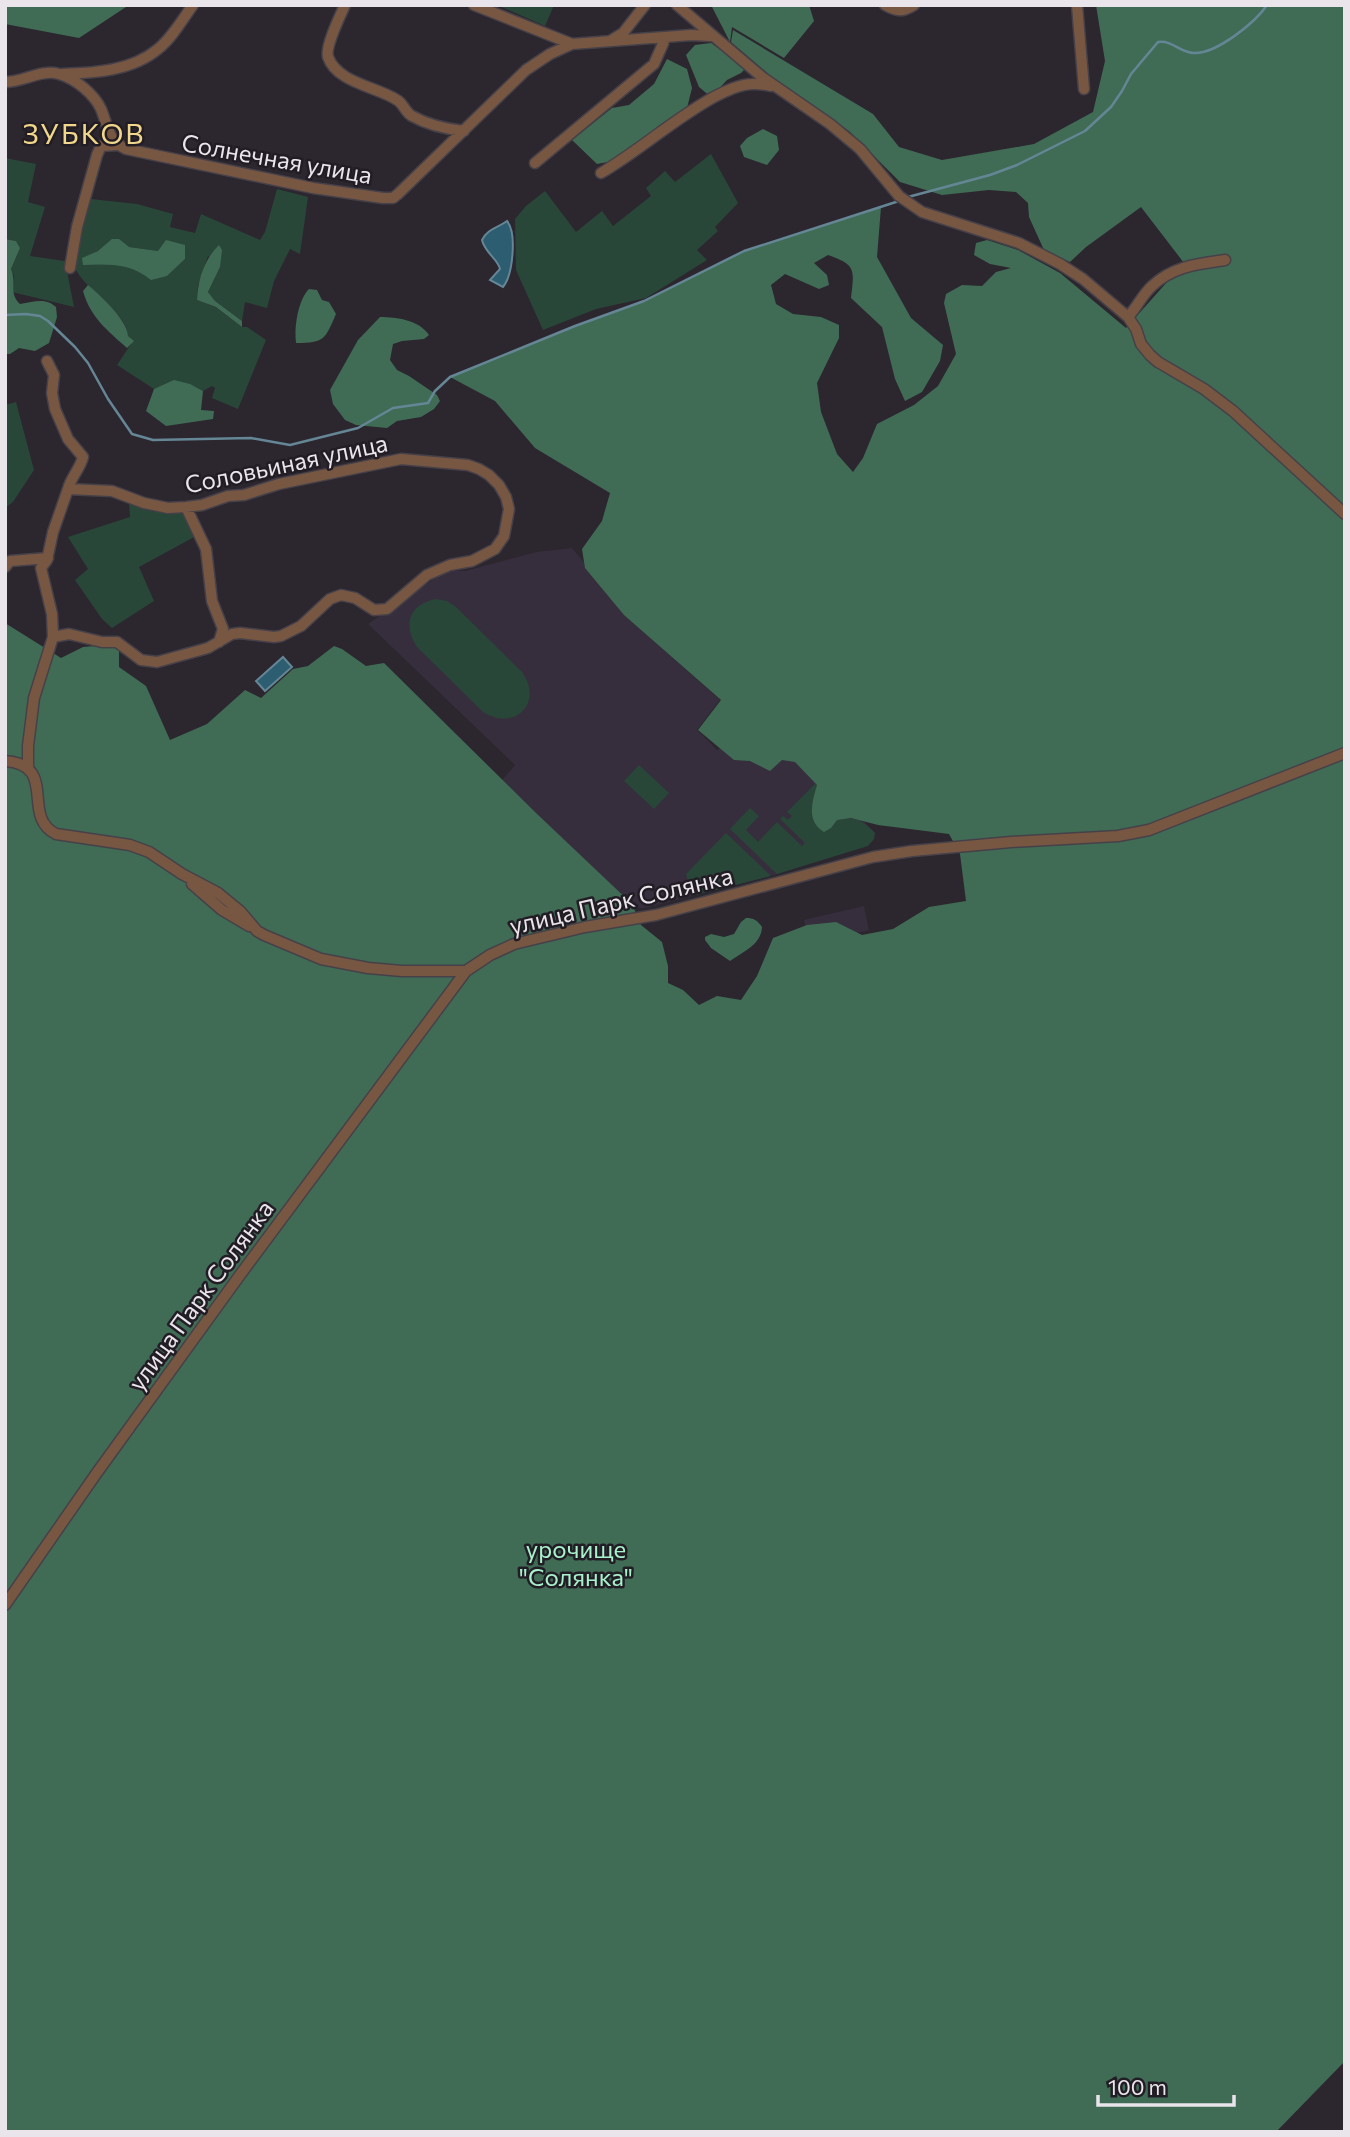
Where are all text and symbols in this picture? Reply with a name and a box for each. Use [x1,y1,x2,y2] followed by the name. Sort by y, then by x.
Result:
[23,116,145,150] district label: ЗУБКОВ
[180,127,374,189] street label: Солнечная улица
[182,427,390,499] street label: Соловьиная улица
[507,860,735,940] street label: улица Парк Солянка
[121,1194,279,1396] street label: улица Парк Солянка
[519,1534,633,1591] park label: урочище "Солянка"
[1098,2064,1234,2108] scale bar
[1108,2074,1167,2099] text: 100 m

